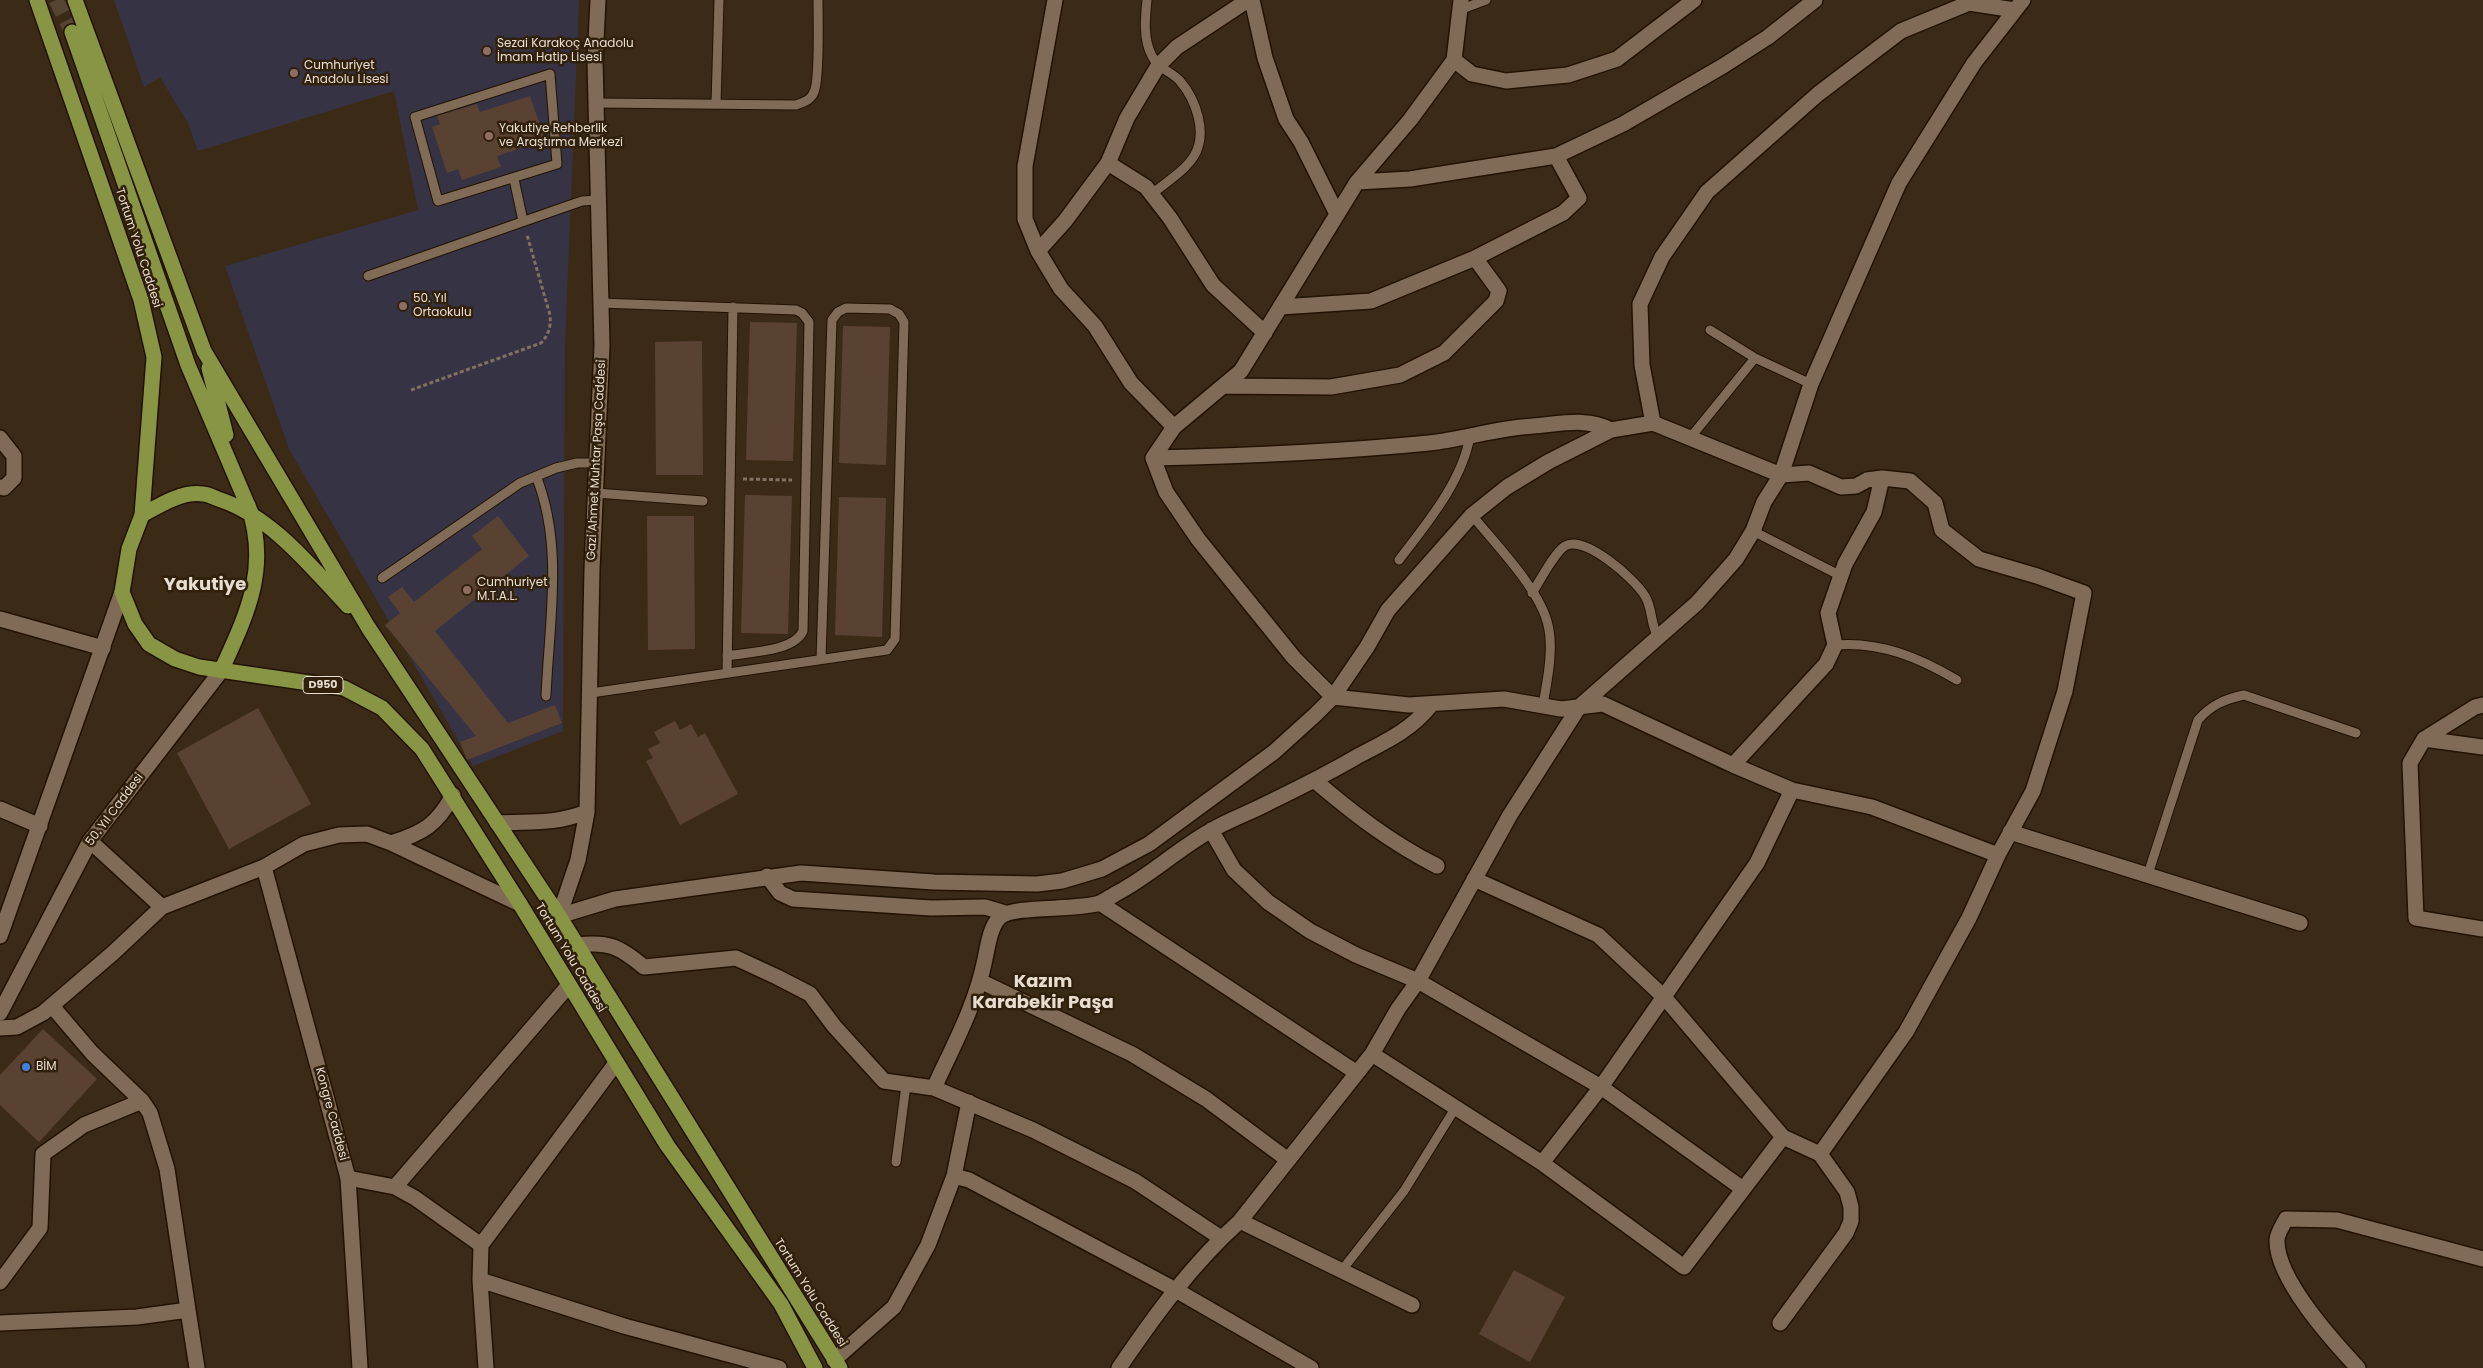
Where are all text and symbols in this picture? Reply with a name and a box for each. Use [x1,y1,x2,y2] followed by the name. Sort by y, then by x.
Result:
[497,37,634,65] place label: Sezai Karakoç Anadolu İmam Hatip Lisesi
[481,45,493,57] marker: Sezai Karakoç Anadolu İmam Hatip Lisesi
[304,59,389,87] place label: Cumhuriyet Anadolu Lisesi
[288,67,300,79] marker: Cumhuriyet Anadolu Lisesi
[499,122,623,150] place label: Yakutiye Rehberlik ve Araştırma Merkezi
[483,130,495,142] marker: Yakutiye Rehberlik ve Araştırma Merkezi
[112,186,164,310] street label: Tortum Yolu Caddesi
[413,292,472,320] place label: 50. Yıl Ortaokulu
[397,300,409,312] marker: 50. Yıl Ortaokulu
[585,359,609,561] street label: Gazi Ahmet Muhtar Paşa Caddesi
[164,574,246,596] district label: Yakutiye
[477,576,548,604] place label: Cumhuriyet M.T.A.L.
[461,584,473,596] marker: Cumhuriyet M.T.A.L.
[303,676,343,694] road number: D950
[83,771,147,849] street label: 50. Yıl Caddesi
[532,901,608,1015] street label: Tortum Yolu Caddesi
[972,971,1114,1014] district label: Kazım Karabekir Paşa
[36,1060,57,1074] place label: BİM
[20,1061,32,1073] marker: BİM
[312,1066,350,1162] street label: Kongre Caddesi
[771,1236,849,1350] street label: Tortum Yolu Caddesi

